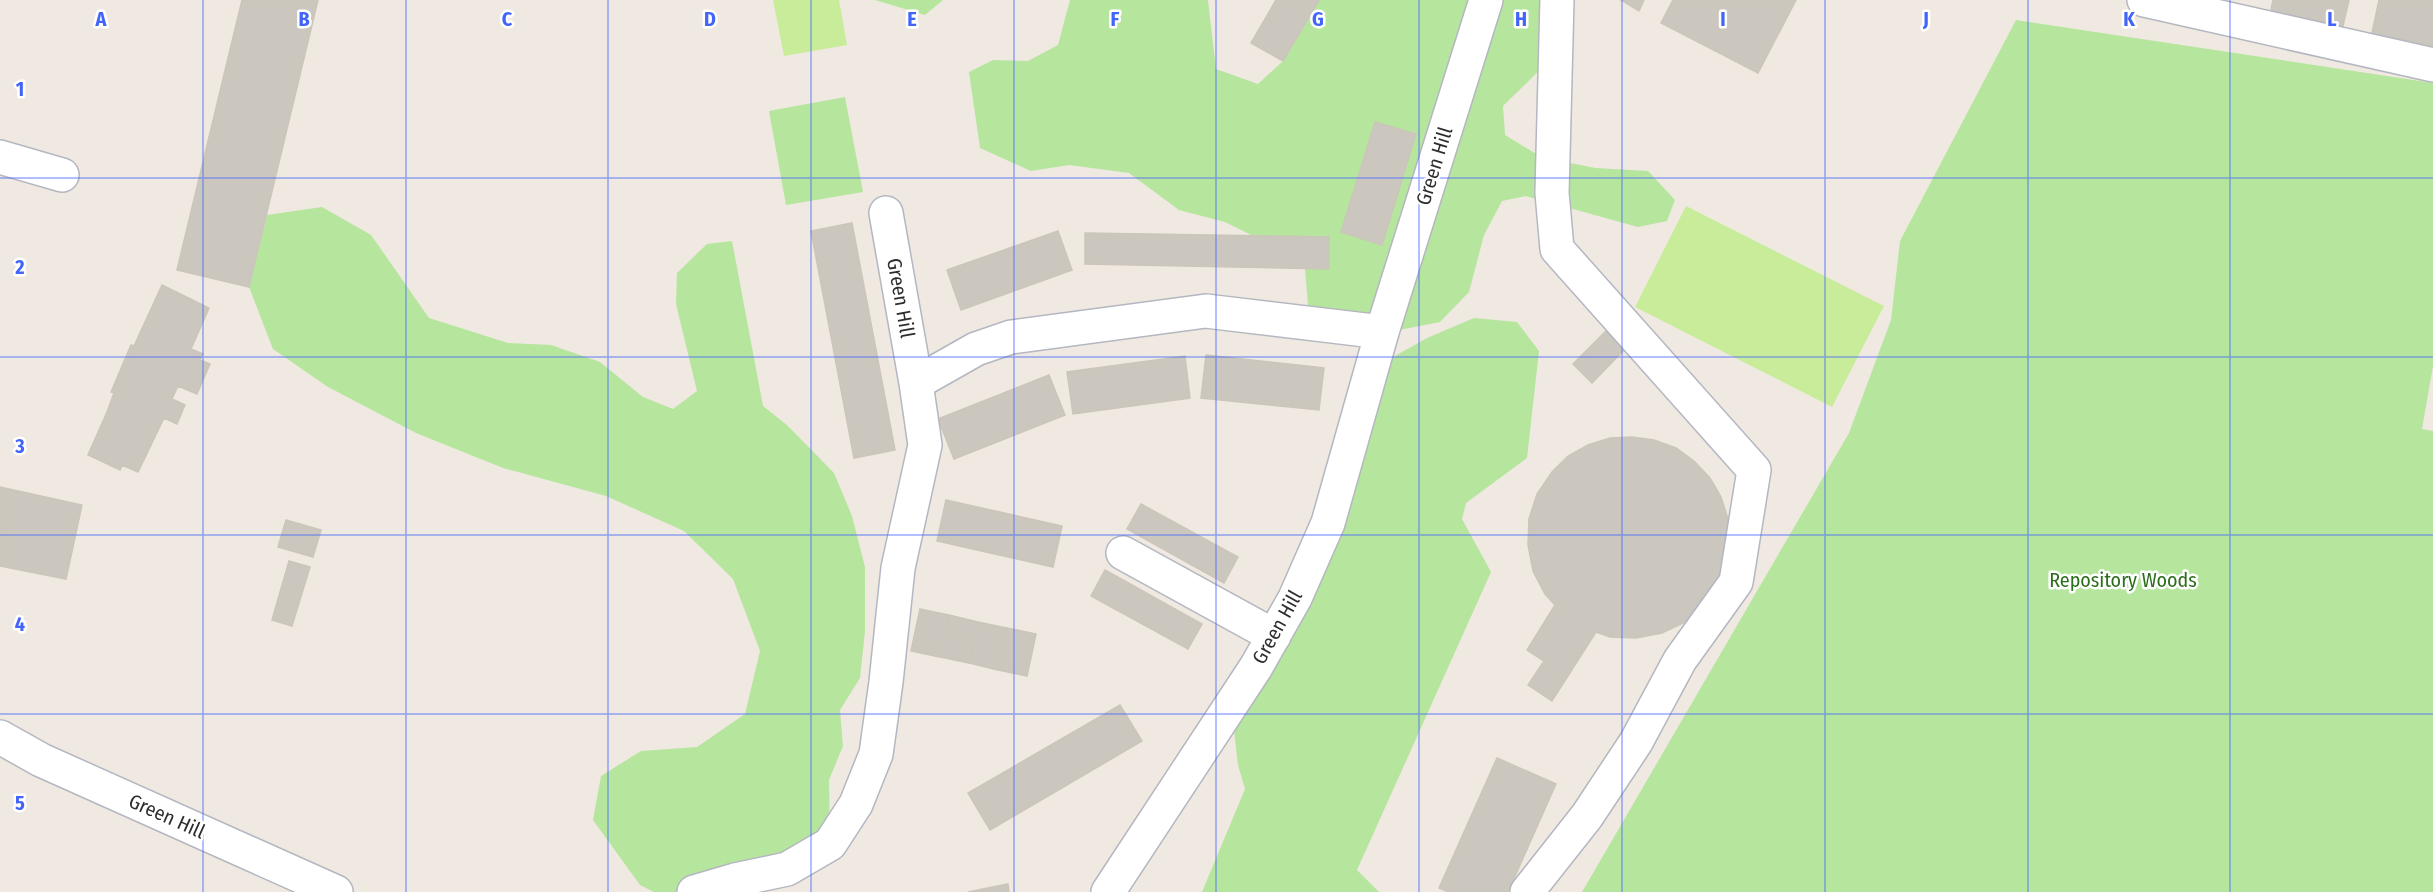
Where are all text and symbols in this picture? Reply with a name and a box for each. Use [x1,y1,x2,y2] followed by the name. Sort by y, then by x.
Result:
[95,7,108,31] text: A
[298,7,310,31] text: B
[502,7,513,31] text: C
[704,7,716,31] text: D
[907,7,917,31] text: E
[1111,7,1120,31] text: F
[1312,7,1324,31] text: G
[1515,7,1527,31] text: H
[1720,7,1726,31] text: I
[1922,7,1929,31] text: J
[2123,7,2135,31] text: K
[2327,7,2337,31] text: L
[16,77,24,101] text: 1
[1411,124,1457,208] street label: Green Hill
[14,255,25,279] text: 2
[882,256,920,340] street label: Green Hill
[14,434,25,458] text: 3
[2049,568,2197,592] park label: Repository Woods
[1247,586,1307,668] street label: Green Hill
[15,612,25,636] text: 4
[125,789,209,843] street label: Green Hill
[15,791,25,815] text: 5

